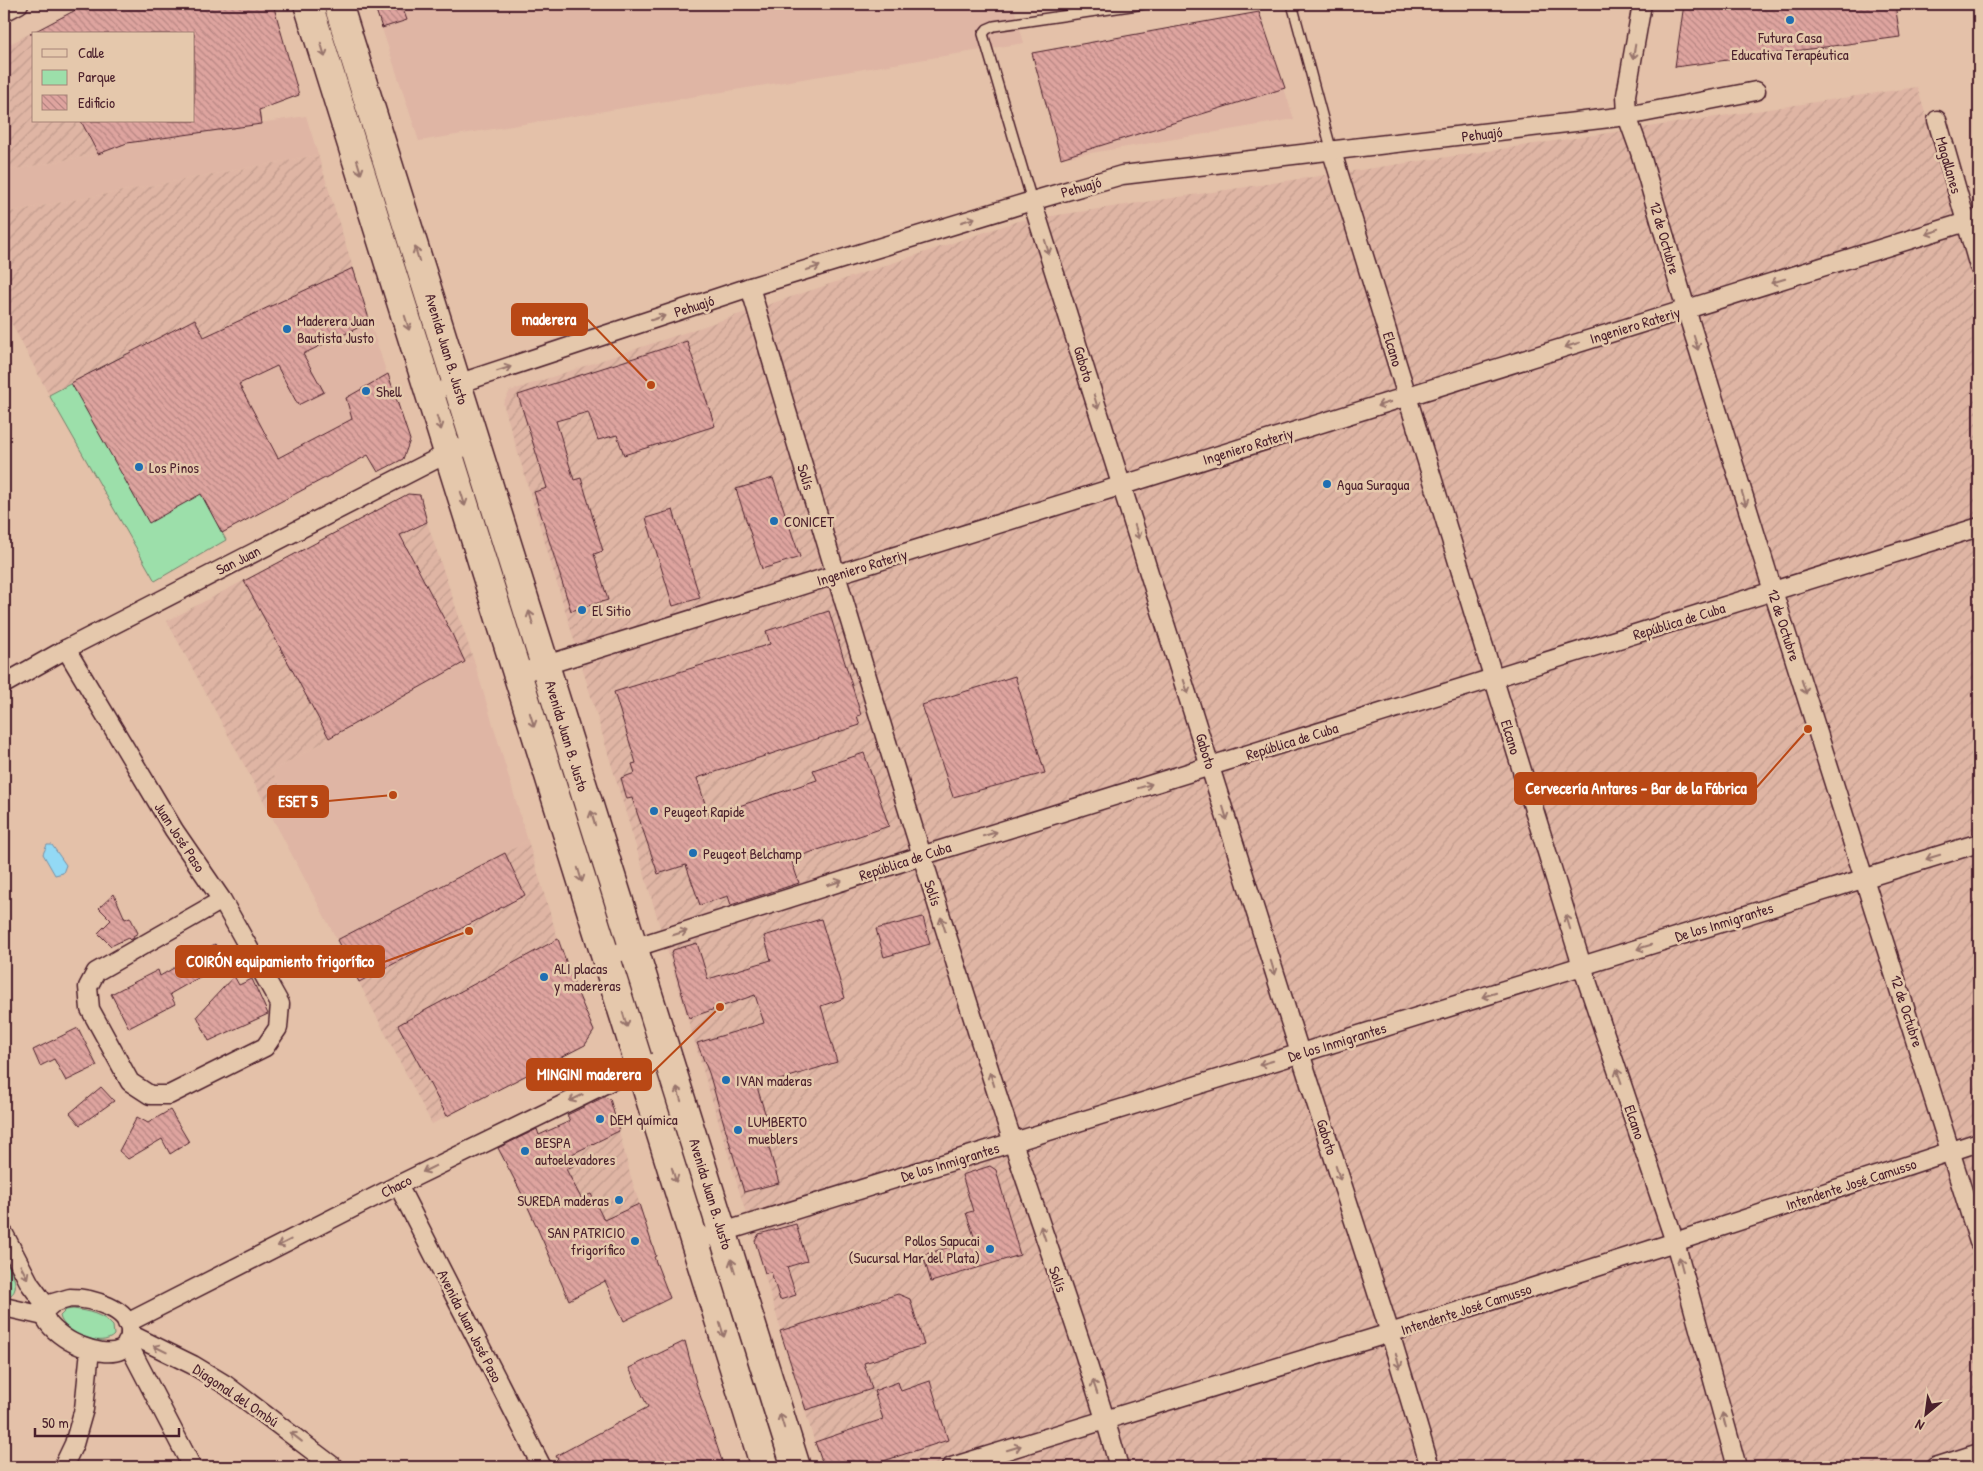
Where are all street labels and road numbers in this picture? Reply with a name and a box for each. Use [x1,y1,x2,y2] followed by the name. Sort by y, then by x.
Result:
[1460,121,1504,147] street label: Pehuajó
[1931,134,1967,196] street label: Magallanes
[1058,171,1104,203] street label: Pehuajó
[1645,199,1685,277] street label: 12 de Octubre
[671,290,717,322] street label: Pehuajó
[420,291,474,407] street label: Avenida Juan B. Justo
[1587,301,1683,349] street label: Ingeniero Rateriy
[1378,329,1408,369] street label: Elcano
[1069,343,1099,385] street label: Gaboto
[1200,422,1296,470] street label: Ingeniero Rateriy
[792,462,820,493] street label: Solís
[212,540,264,580] street label: San Juan
[814,543,910,591] street label: Ingeniero Rateriy
[1763,586,1805,664] street label: 12 de Octubre
[1630,597,1728,645] street label: República de Cuba
[540,678,594,794] street label: Avenida Juan B. Justo
[1243,717,1341,765] street label: República de Cuba
[1496,717,1526,757] street label: Elcano
[1191,730,1221,772] street label: Gaboto
[150,798,210,876] street label: Juan José Paso
[856,836,954,886] street label: República de Cuba
[919,877,947,909] street label: Solís
[1672,897,1776,947] street label: De los Inmigrantes
[1886,972,1928,1050] street label: 12 de Octubre
[1285,1017,1389,1067] street label: De los Inmigrantes
[1619,1102,1651,1142] street label: Elcano
[1311,1116,1343,1158] street label: Gaboto
[684,1136,738,1252] street label: Avenida Juan B. Justo
[898,1137,1002,1187] street label: De los Inmigrantes
[1783,1153,1919,1215] street label: Intendente José Camusso
[377,1169,415,1203] street label: Chaco
[1044,1263,1072,1295] street label: Solís
[433,1266,507,1386] street label: Avenida Juan José Paso
[1398,1278,1534,1340] street label: Intendente José Camusso
[189,1359,283,1431] street label: Diagonal del Ombú

